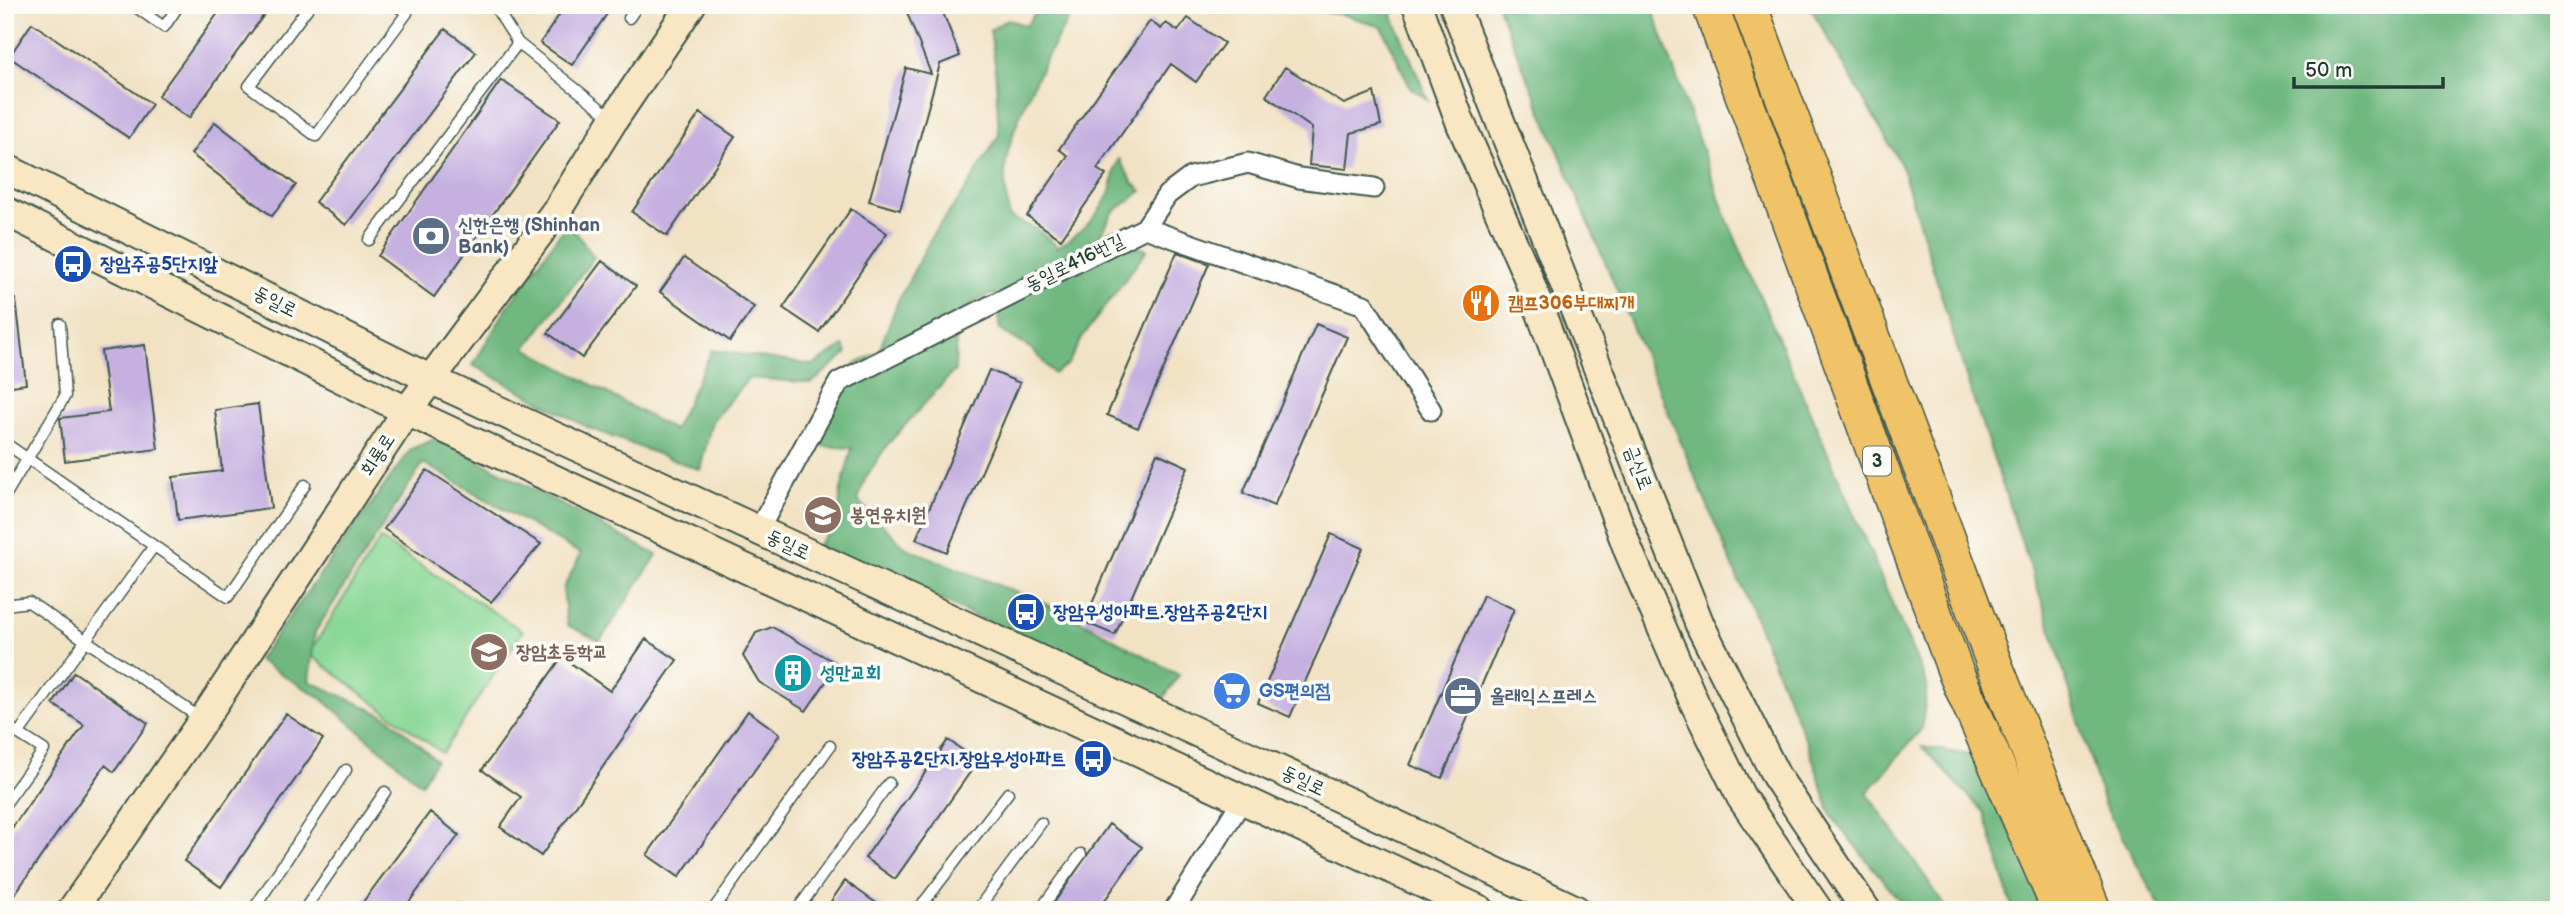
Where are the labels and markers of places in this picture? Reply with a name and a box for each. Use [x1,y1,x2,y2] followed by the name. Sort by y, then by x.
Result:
[458,214,600,259] place label: 신한은행 (Shinhan Bank)
[410,215,452,257] bank icon: 신한은행 (Shinhan Bank)
[52,243,94,285] bus stop icon: 장암주공5단지앞
[100,253,219,276] place label: 장암주공5단지앞
[1460,282,1502,324] restaurant icon: 캠프306부대찌개
[1508,292,1634,315] place label: 캠프306부대찌개
[802,494,844,536] school or university icon: 봉연유치원
[850,504,926,527] place label: 봉연유치원
[1005,591,1047,633] bus stop icon: 장암우성아파트.장암주공2단지
[1053,601,1267,624] place label: 장암우성아파트.장암주공2단지
[468,631,510,673] school or university icon: 장암초등학교
[516,641,608,664] place label: 장암초등학교
[772,652,814,694] building icon: 성만교회
[820,662,881,685] place label: 성만교회
[1211,670,1253,712] supermarket icon: GS편의점
[1442,675,1484,717] office icon: 올래익스프레스
[1259,680,1331,703] place label: GS편의점
[1490,685,1597,708] place label: 올래익스프레스
[1072,738,1114,780] bus stop icon: 장암주공2단지.장암우성아파트
[852,748,1066,771] place label: 장암주공2단지.장암우성아파트

